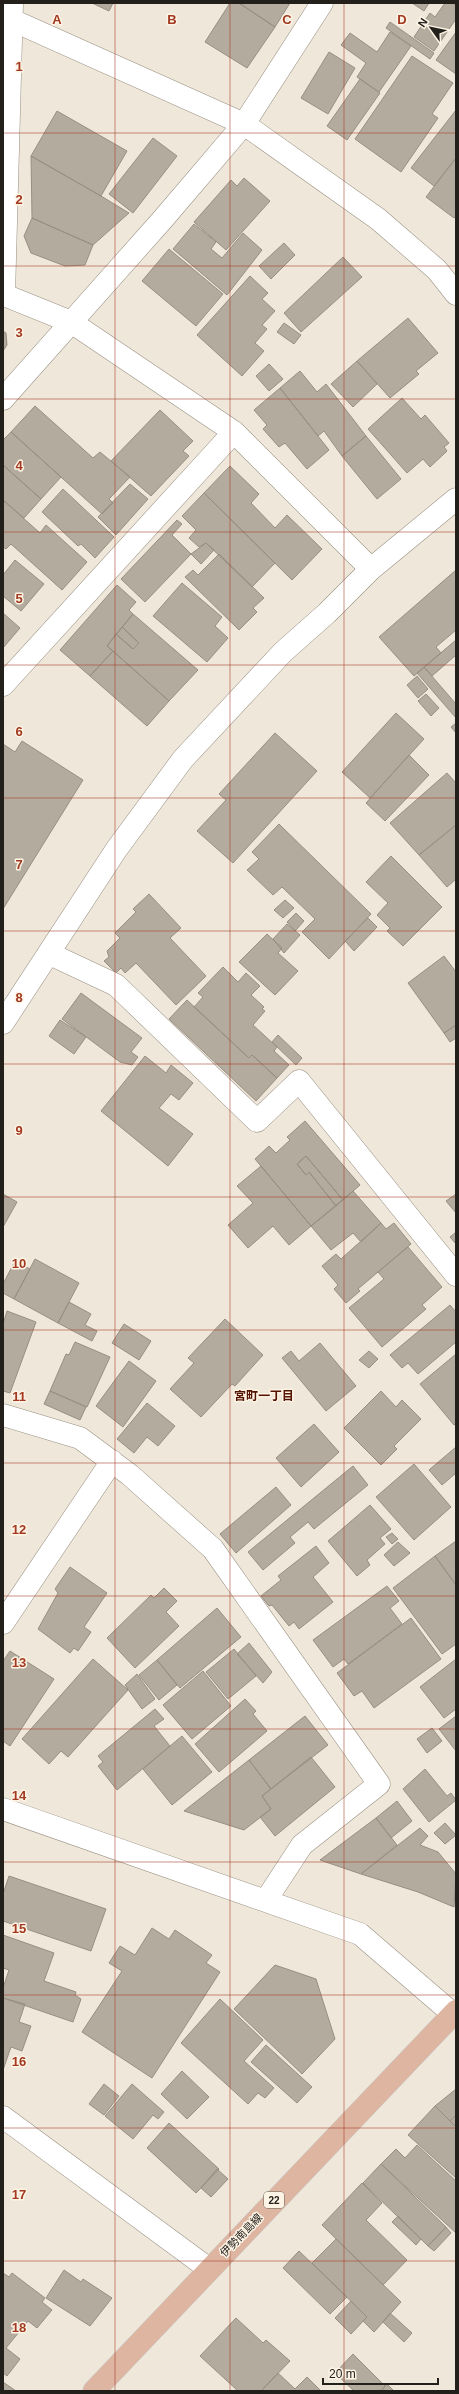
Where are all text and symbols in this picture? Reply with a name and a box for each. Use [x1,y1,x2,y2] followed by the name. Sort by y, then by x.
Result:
[411,8,451,48] north arrow
[52,12,62,27] text: A
[167,12,177,27] text: B
[282,12,292,27] text: C
[397,12,407,27] text: D
[415,16,430,29] text: N
[15,59,23,74] text: 1
[15,192,23,207] text: 2
[15,325,23,340] text: 3
[15,458,23,473] text: 4
[15,591,23,606] text: 5
[15,724,23,739] text: 6
[15,857,23,872] text: 7
[15,990,23,1005] text: 8
[15,1123,23,1138] text: 9
[12,1256,26,1271] text: 10
[12,1389,26,1404] text: 11
[234,1389,294,1403] district label: 宮町一丁目
[12,1522,26,1537] text: 12
[12,1655,26,1670] text: 13
[12,1788,27,1803] text: 14
[12,1921,26,1936] text: 15
[12,2054,26,2069] text: 16
[12,2187,26,2202] text: 17
[264,2192,284,2208] road number: 22
[218,2211,264,2259] street label: 伊勢南島線
[12,2320,26,2335] text: 18
[323,2360,438,2386] scale bar
[329,2367,356,2381] text: 20 m

